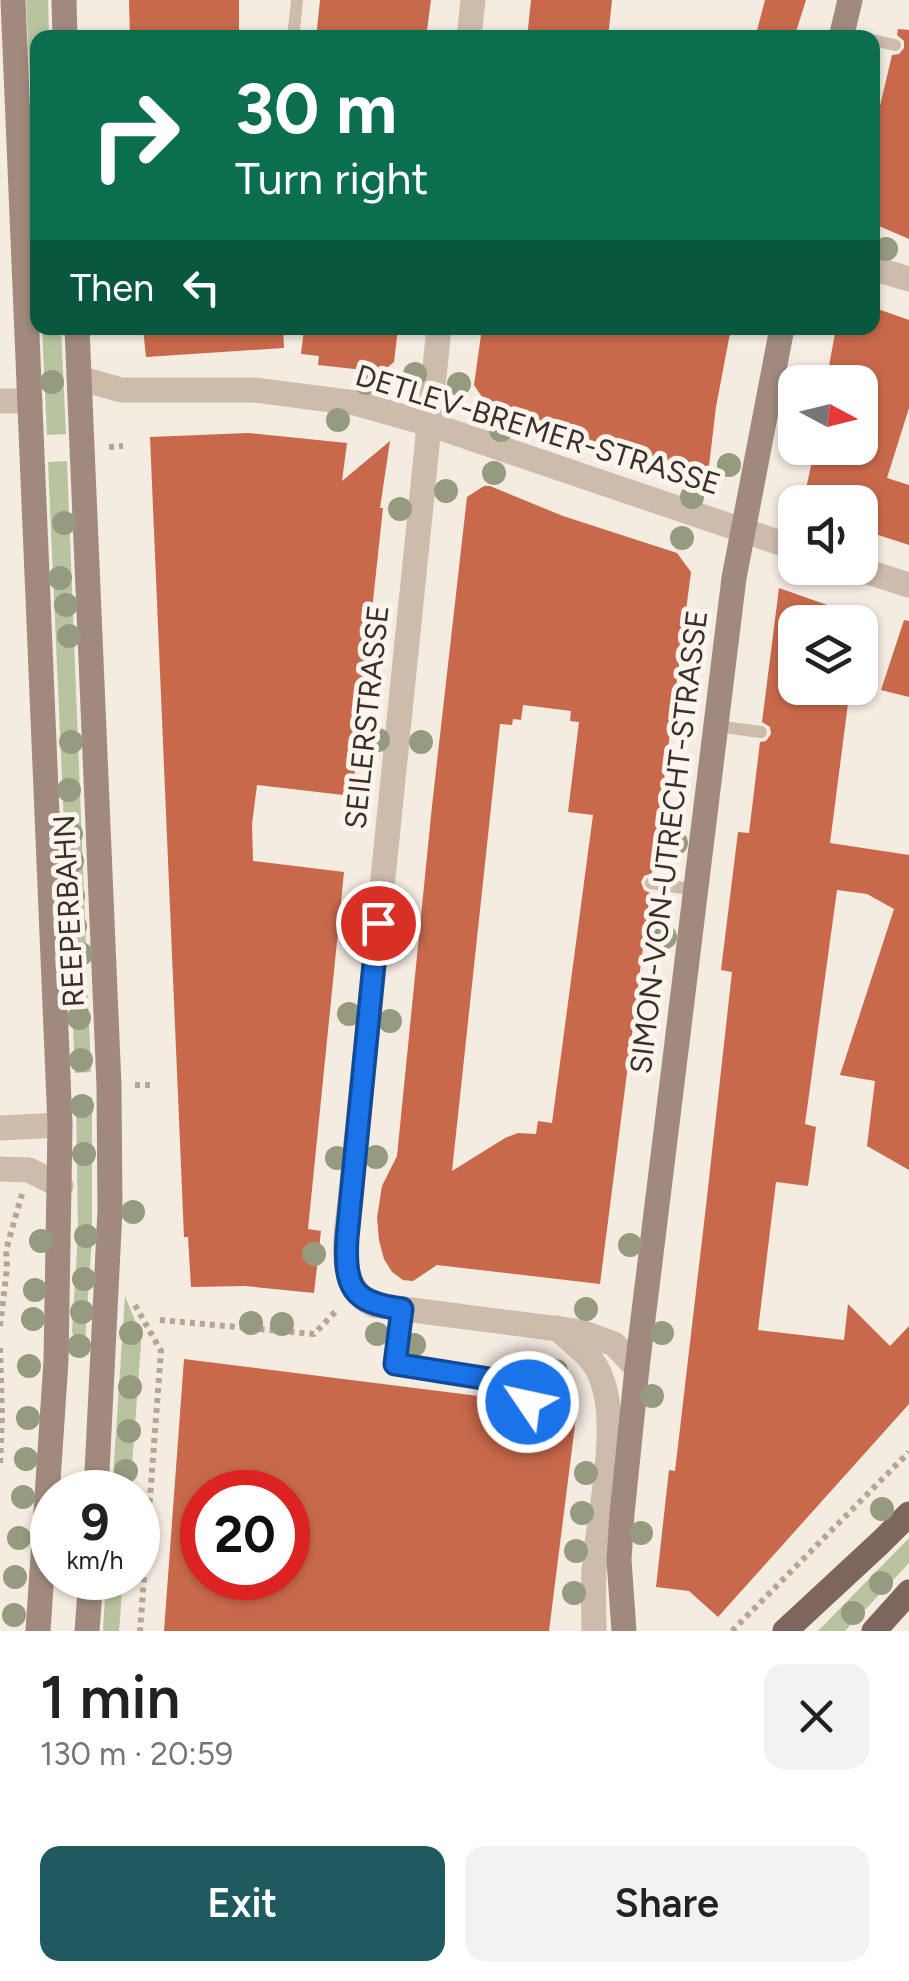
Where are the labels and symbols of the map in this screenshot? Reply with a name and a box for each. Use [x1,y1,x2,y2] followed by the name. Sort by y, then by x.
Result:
[351,356,725,503] street label: DETLEV-BREMER-STRASSE
[778,365,878,465] north arrow
[336,603,397,831] street label: SEILERSTRASSE
[622,608,715,1076] street label: SIMON-VON-UTRECHT-STRASSE
[45,814,92,1008] street label: REEPERBAHN
[336,881,421,966] pin
[476,1350,580,1454] position arrow
[180,1470,310,1600] speed limit sign: 20

